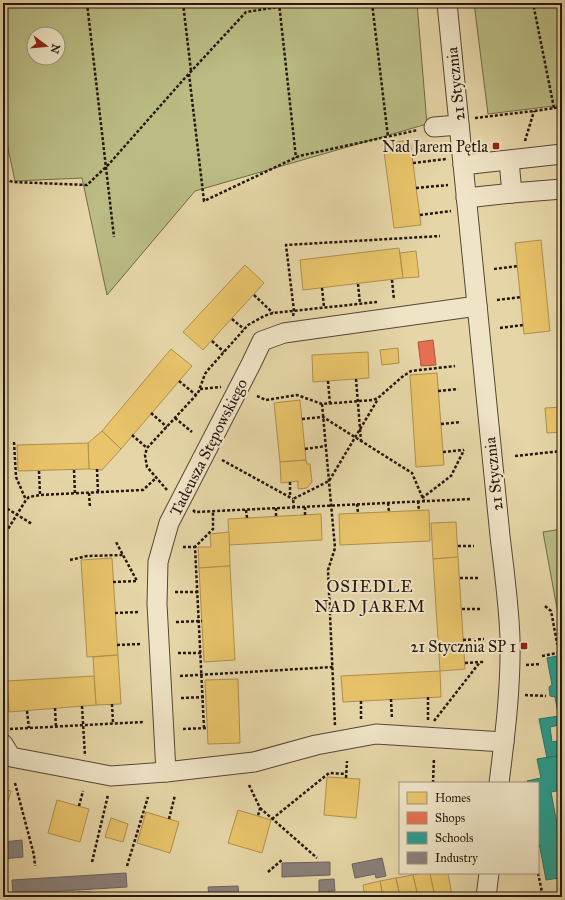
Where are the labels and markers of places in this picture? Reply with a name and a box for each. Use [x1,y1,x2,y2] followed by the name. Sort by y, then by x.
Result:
[382,137,488,157] place label: Nad Jarem Pętla
[491,141,501,151] marker: Nad Jarem Pętla
[411,637,516,656] place label: 21 Stycznia SP 1
[519,641,529,651] marker: 21 Stycznia SP 1

